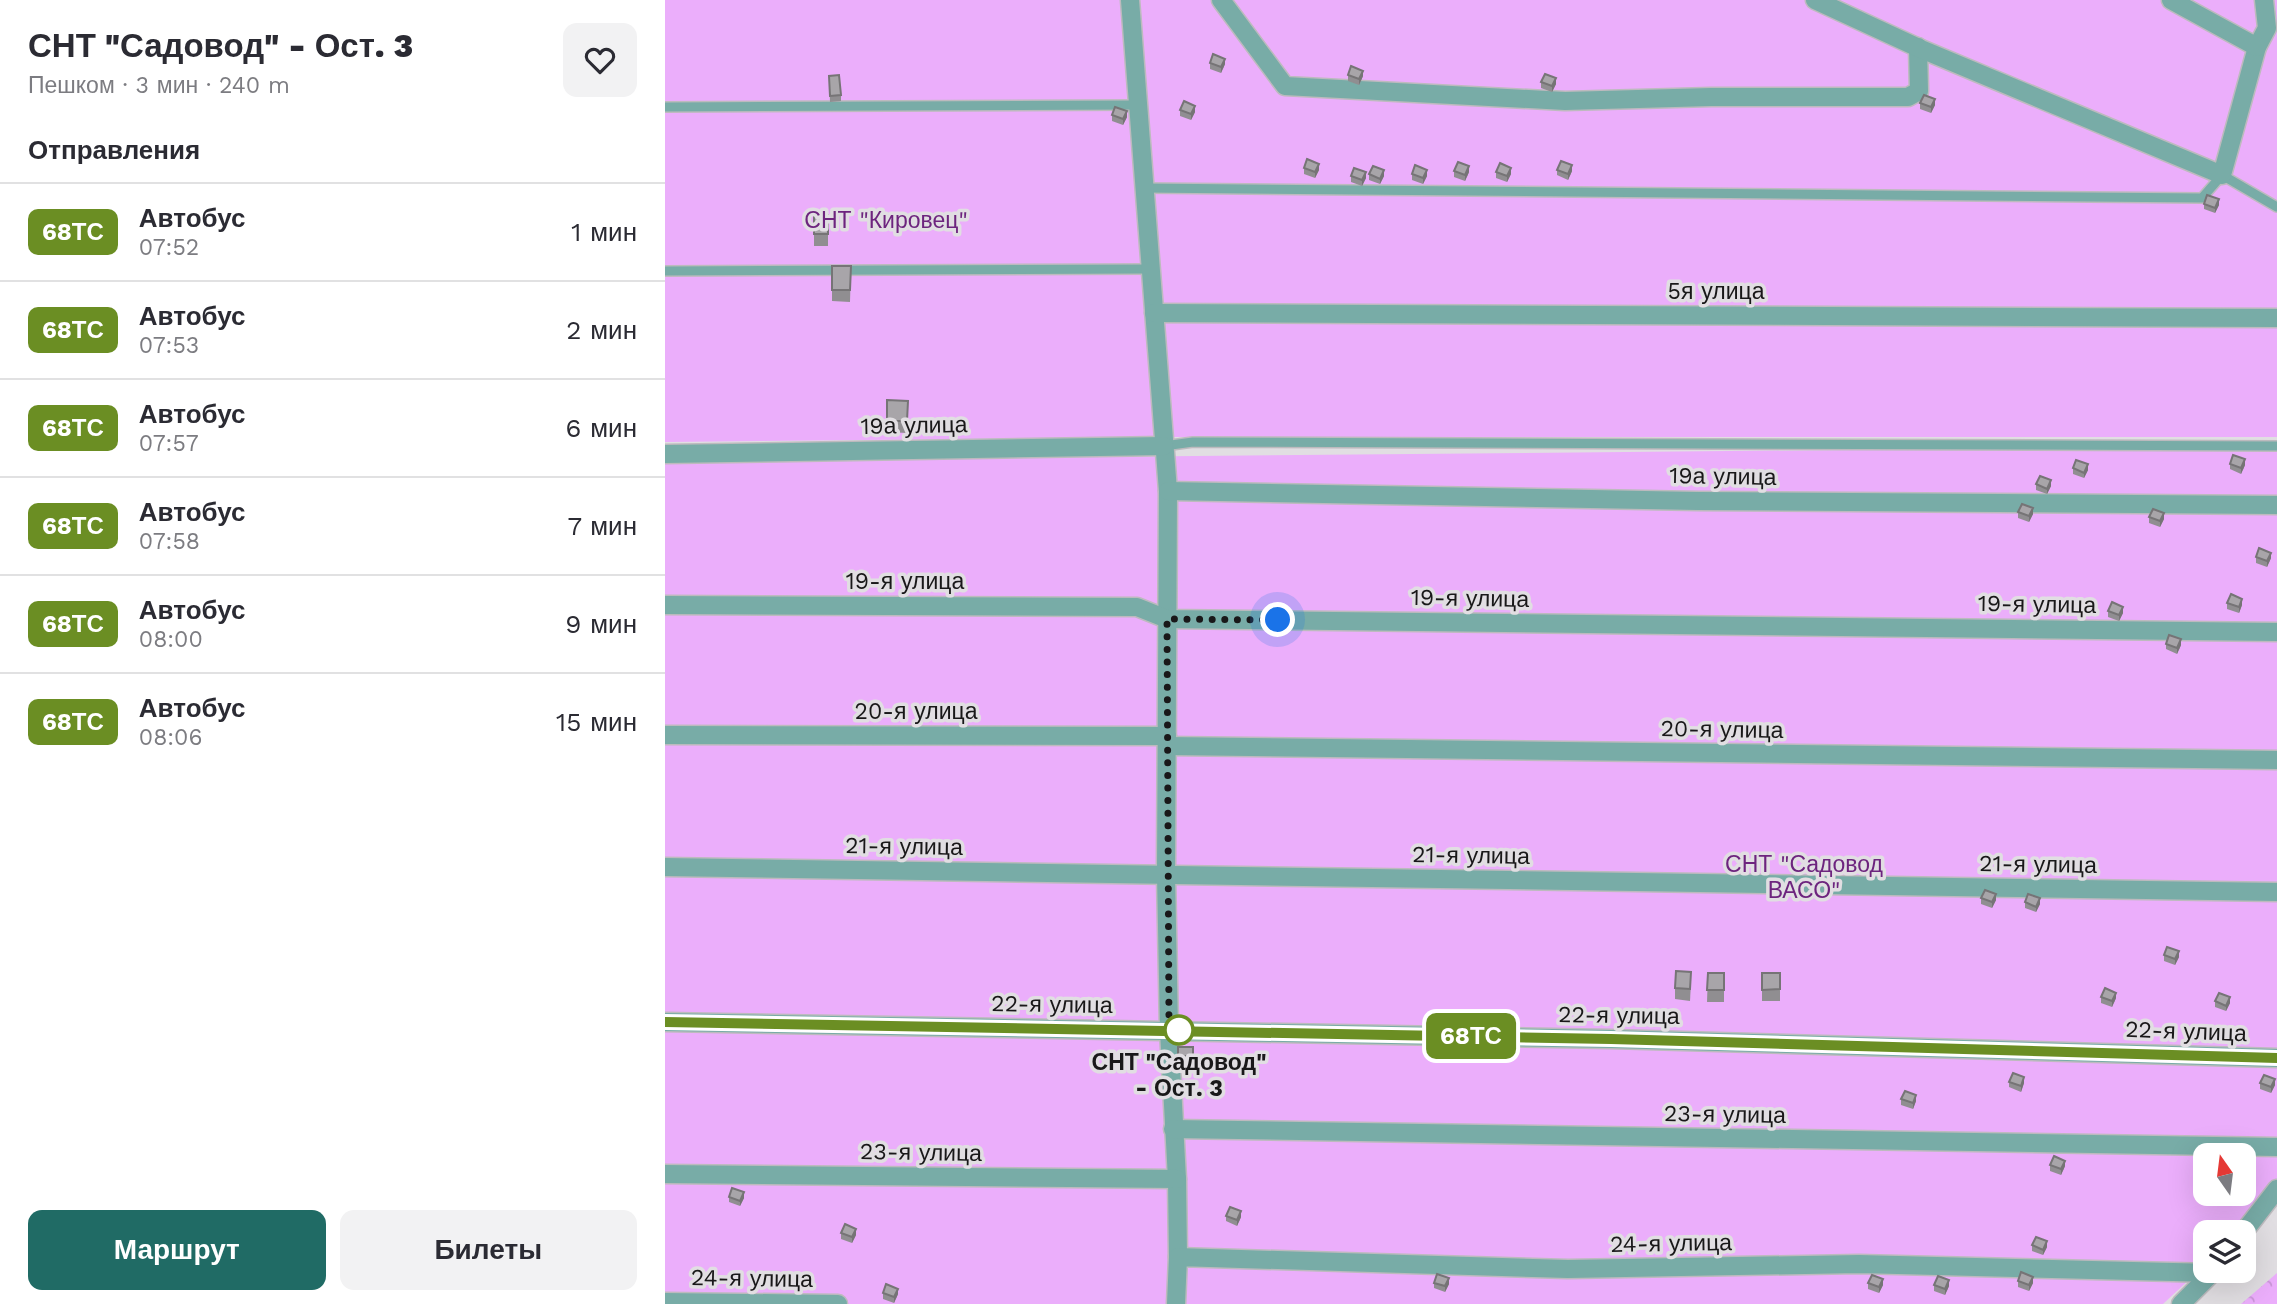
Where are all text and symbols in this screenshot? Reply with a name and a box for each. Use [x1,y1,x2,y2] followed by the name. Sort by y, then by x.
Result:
[563,23,637,97] button: heart
[28,26,413,65] text: СНТ "Садовод" - Ост. 3
[28,72,290,99] text: Пешком · 3 мин · 240 m
[28,135,200,165] text: Отправления
[139,203,246,233] text: Автобус
[804,207,968,234] park label: СНТ "Кировец"
[571,217,637,247] text: 1 мин
[42,218,104,246] text: 68ТС
[139,234,199,261] text: 07:52
[1668,278,1765,305] street label: 5я улица
[139,301,246,331] text: Автобус
[566,315,637,345] text: 2 мин
[42,316,104,344] text: 68ТС
[139,332,199,359] text: 07:53
[139,399,246,429] text: Автобус
[860,411,968,440] street label: 19а улица
[566,413,637,443] text: 6 мин
[42,414,104,442] text: 68ТС
[139,430,199,457] text: 07:57
[1669,462,1777,491] street label: 19а улица
[139,497,246,527] text: Автобус
[568,511,637,541] text: 7 мин
[42,512,104,540] text: 68ТС
[139,528,200,555] text: 07:58
[846,568,964,595] street label: 19-я улица
[1411,584,1530,613] street label: 19-я улица
[1978,590,2097,619] street label: 19-я улица
[139,595,246,625] text: Автобус
[1260,602,1295,637] your location
[565,609,637,639] text: 9 мин
[42,610,104,638] text: 68ТС
[139,626,203,653] text: 08:00
[139,693,246,723] text: Автобус
[855,698,978,725] street label: 20-я улица
[556,707,637,737] text: 15 мин
[42,708,104,736] text: 68ТС
[1660,715,1784,744] street label: 20-я улица
[139,724,202,751] text: 08:06
[845,832,963,861] street label: 21-я улица
[1412,841,1530,870] street label: 21-я улица
[1979,850,2097,879] street label: 21-я улица
[1725,851,1884,904] park label: СНТ "Садовод ВАСО"
[991,990,1113,1019] street label: 22-я улица
[1558,1001,1680,1030] street label: 22-я улица
[1422,1013,1520,1059] line badge: 68ТС
[1164,1015,1194,1045] marker: СНТ "Садовод" - Ост. 3
[2125,1016,2247,1047] street label: 22-я улица
[1440,1022,1502,1050] text: 68ТС
[1092,1049,1266,1102] place label: СНТ "Садовод" - Ост. 3
[1664,1100,1786,1129] street label: 23-я улица
[860,1138,982,1167] street label: 23-я улица
[2193,1143,2256,1206] north arrow
[2193,1143,2256,1283] map controls
[28,1210,326,1290] button: Маршрут
[340,1210,637,1290] button: Билеты
[2193,1220,2256,1283] button: layers
[1610,1229,1732,1258] street label: 24-я улица
[691,1264,813,1293] street label: 24-я улица

